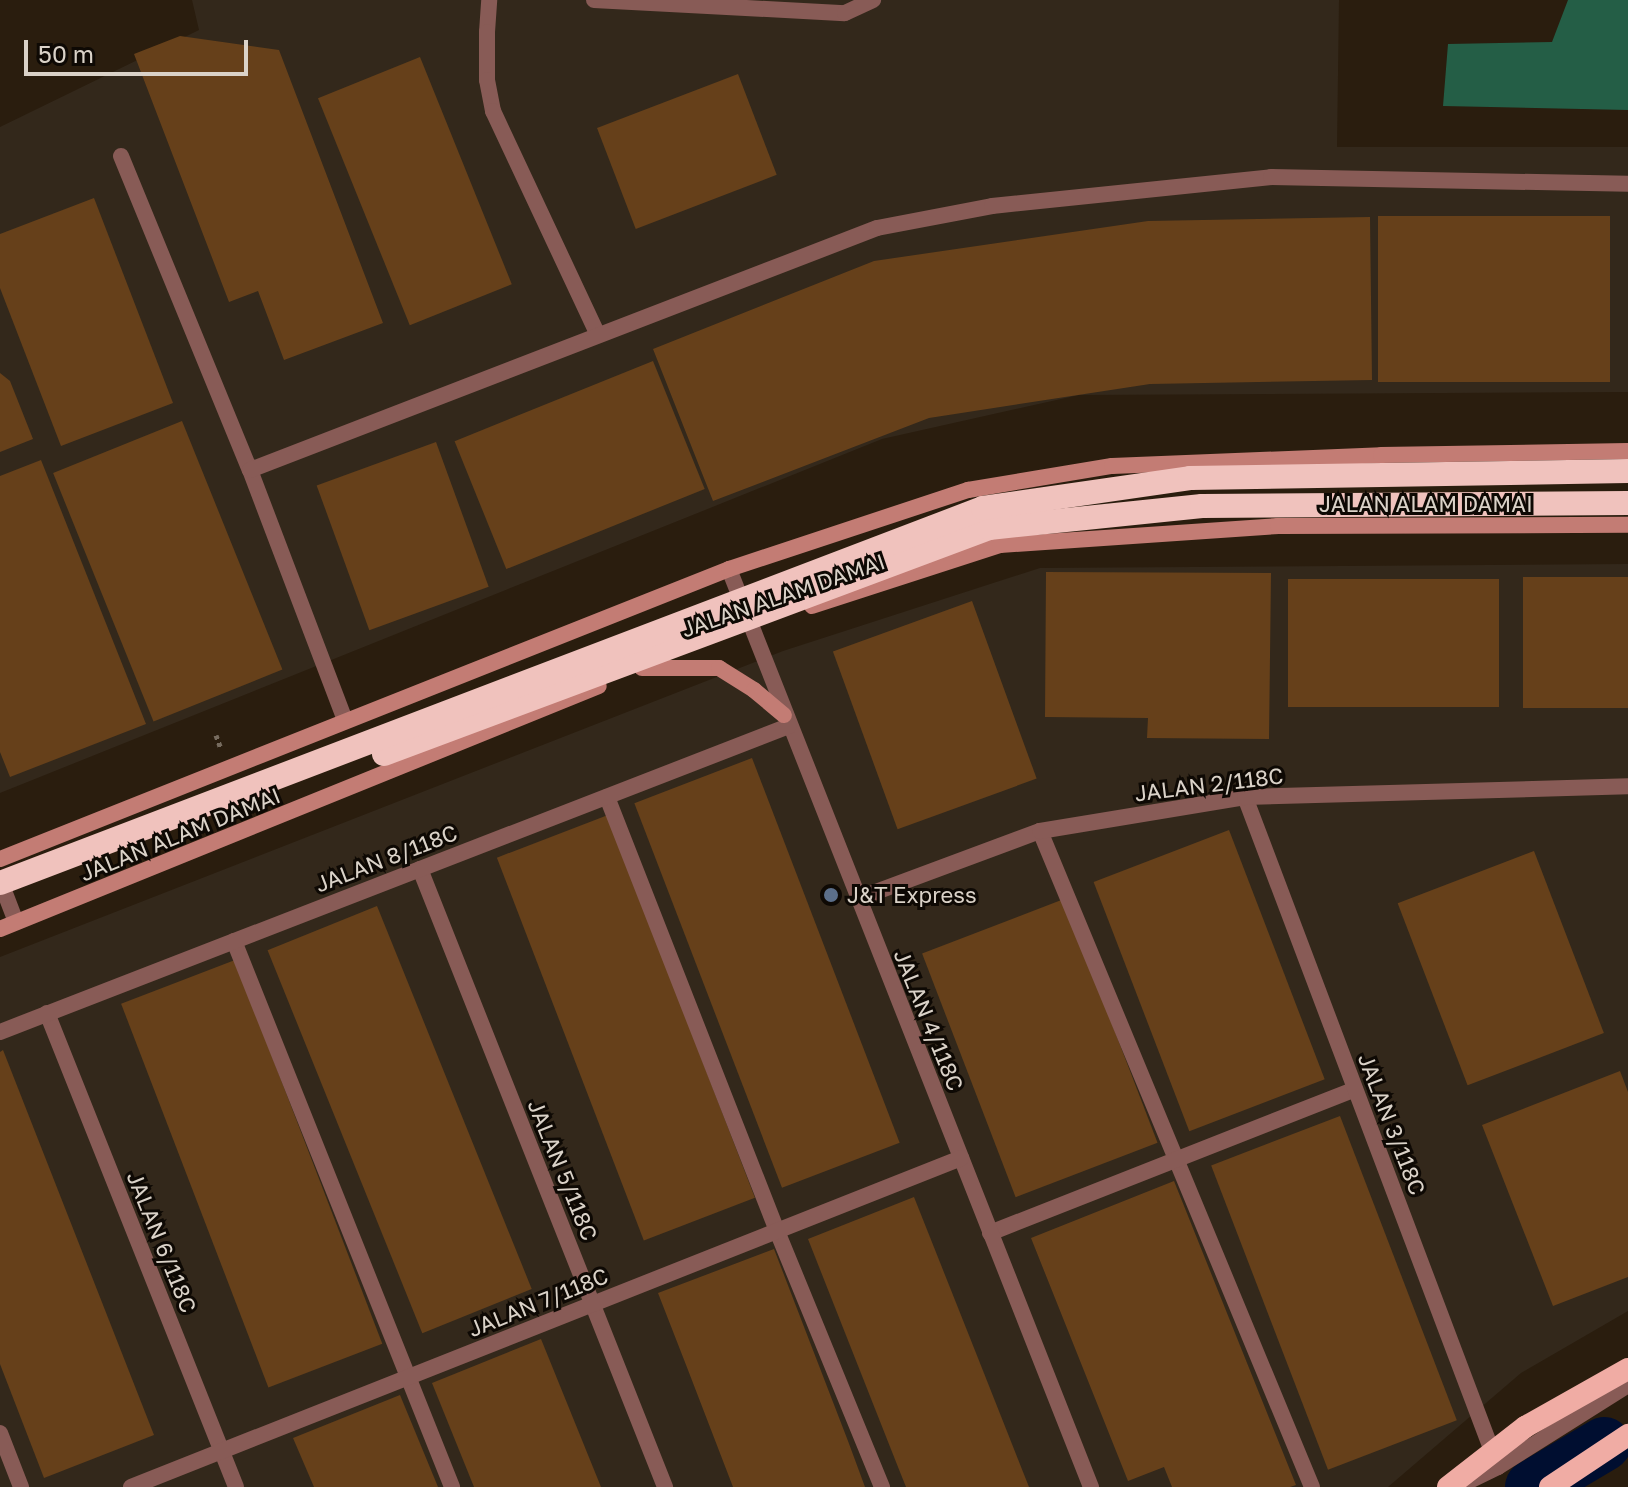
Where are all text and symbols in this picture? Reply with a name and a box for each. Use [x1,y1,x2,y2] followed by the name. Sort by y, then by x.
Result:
[28,24,252,74] scale bar
[38,39,94,68] text: 50 m
[1319,491,1533,517] street label: JALAN ALAM DAMAI
[678,548,888,642] street label: JALAN ALAM DAMAI
[1133,762,1285,806] street label: JALAN 2/118C
[76,782,284,886] street label: JALAN ALAM DAMAI
[311,819,461,897] street label: JALAN 8/118C
[847,882,977,908] place label: J&T Express
[822,886,840,904] marker: J&T Express
[889,945,969,1095] street label: JALAN 4/118C
[1353,1049,1431,1199] street label: JALAN 3/118C
[523,1096,603,1244] street label: JALAN 5/118C
[122,1167,202,1317] street label: JALAN 6/118C
[464,1262,612,1342] street label: JALAN 7/118C

